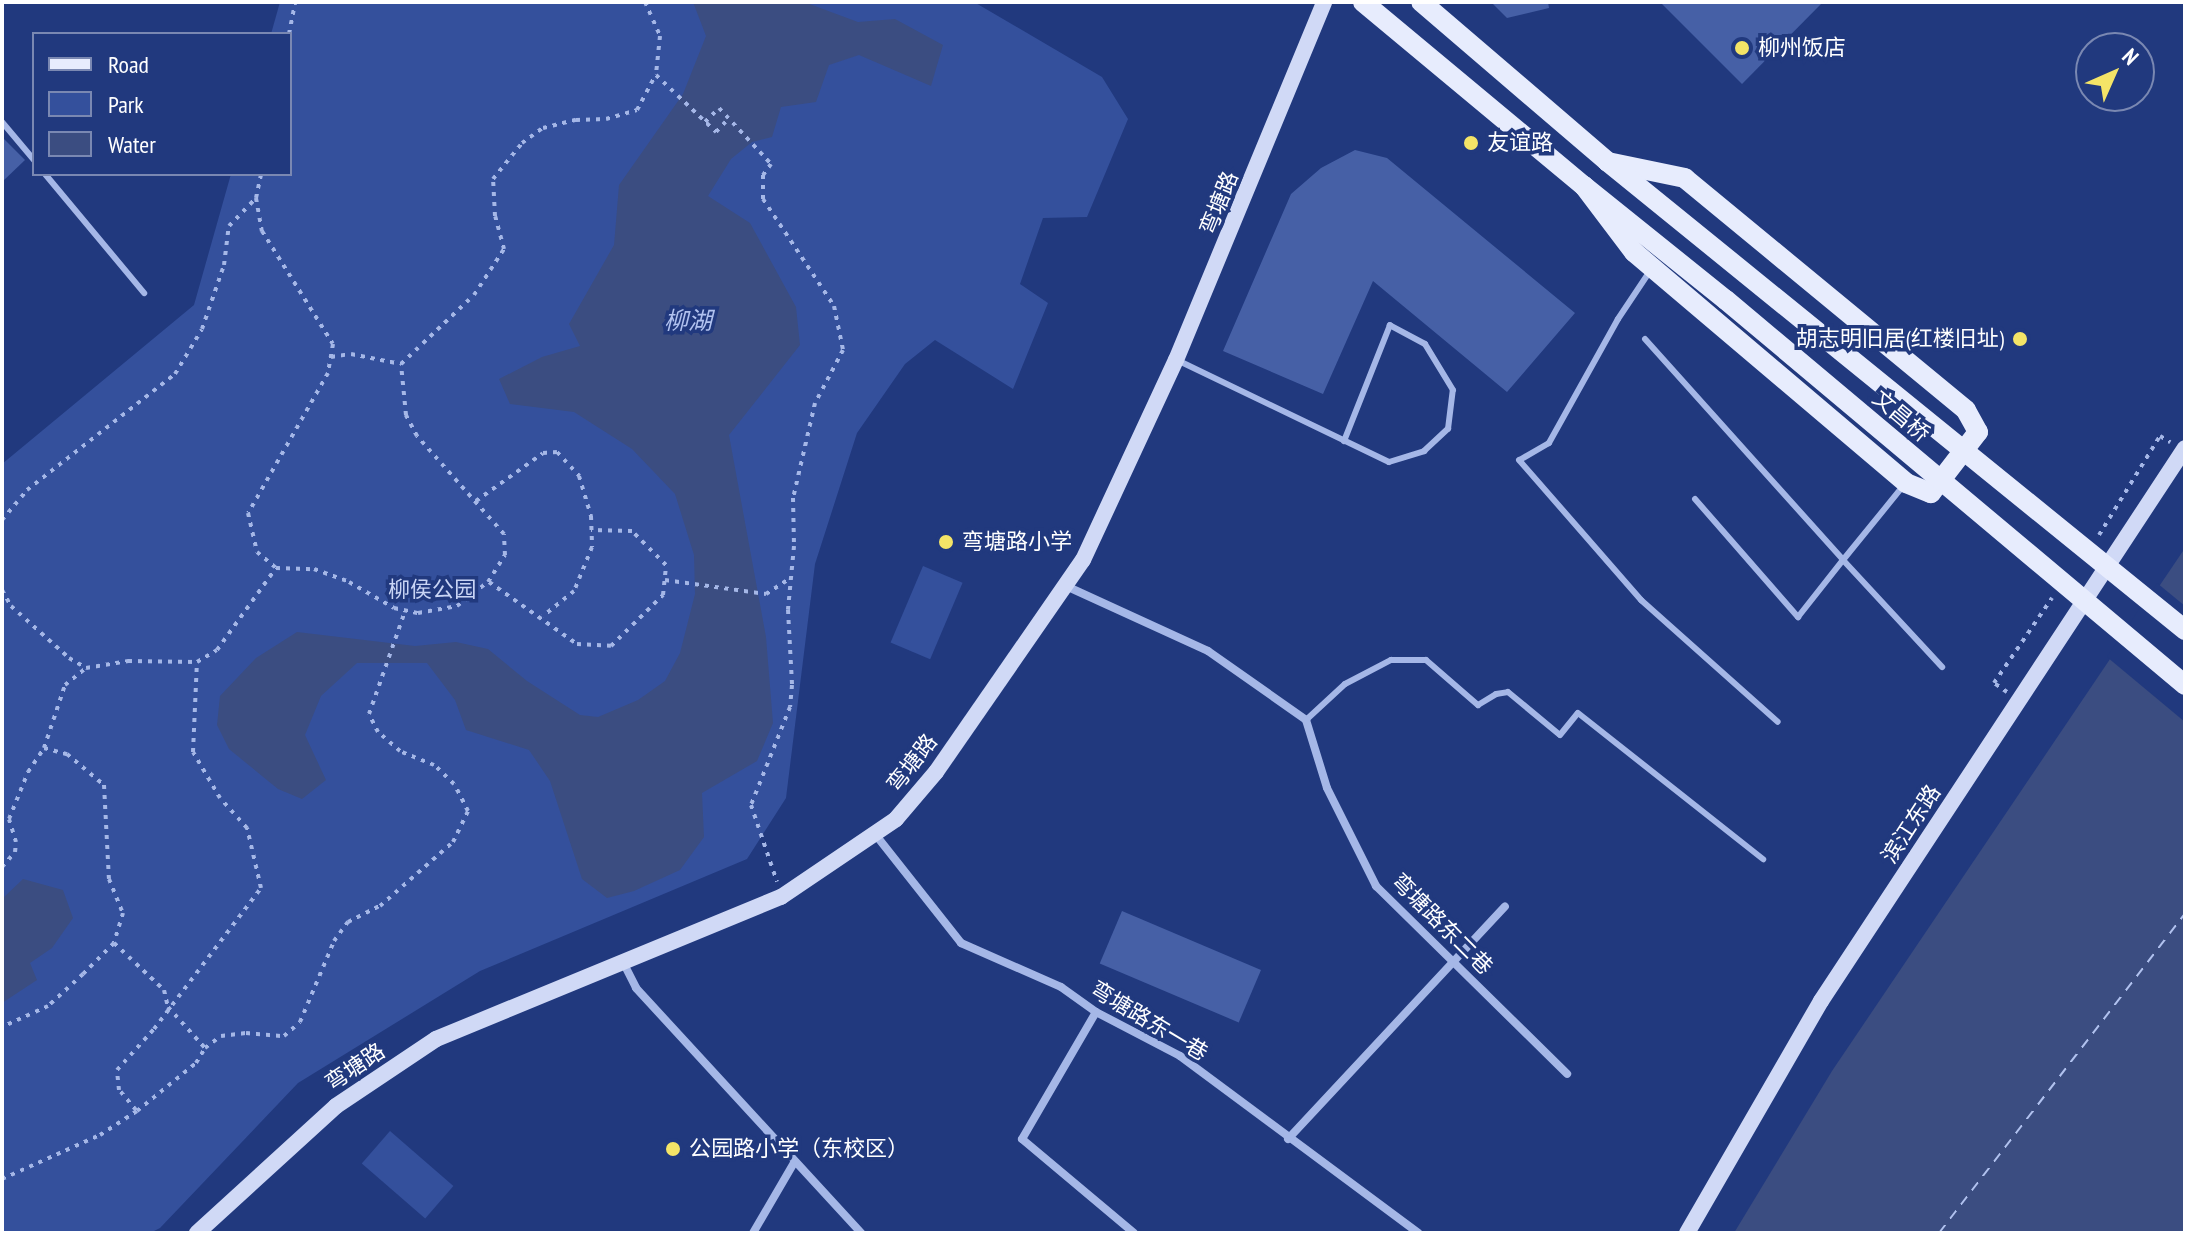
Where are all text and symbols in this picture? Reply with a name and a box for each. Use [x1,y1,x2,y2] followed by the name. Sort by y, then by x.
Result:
[32,32,292,176] legend
[2075,32,2155,112] north arrow
[1758,35,1846,61] place label: 柳州饭店
[1733,39,1751,57] marker: 柳州饭店
[2116,42,2145,71] text: N
[108,49,149,80] text: Road
[108,89,144,120] text: Park
[108,129,156,160] text: Water
[1487,130,1553,156] place label: 友谊路
[1462,134,1480,152] marker: 友谊路
[1194,167,1244,239] street label: 弯塘路
[664,307,712,335] water label: 柳湖
[1796,326,2004,352] place label: 胡志明旧居(红楼旧址)
[2011,330,2029,348] marker: 胡志明旧居(红楼旧址)
[1867,385,1935,447] street label: 文昌桥
[962,529,1072,555] place label: 弯塘路小学
[937,533,955,551] marker: 弯塘路小学
[388,577,476,603] park label: 柳侯公园
[881,729,943,797] street label: 弯塘路
[1876,780,1946,868] street label: 滨江东路
[1386,868,1498,980] street label: 弯塘路东二巷
[1086,976,1212,1066] street label: 弯塘路东一巷
[320,1038,390,1096] street label: 弯塘路
[689,1136,909,1162] place label: 公园路小学（东校区）
[664,1140,682,1158] marker: 公园路小学（东校区）

